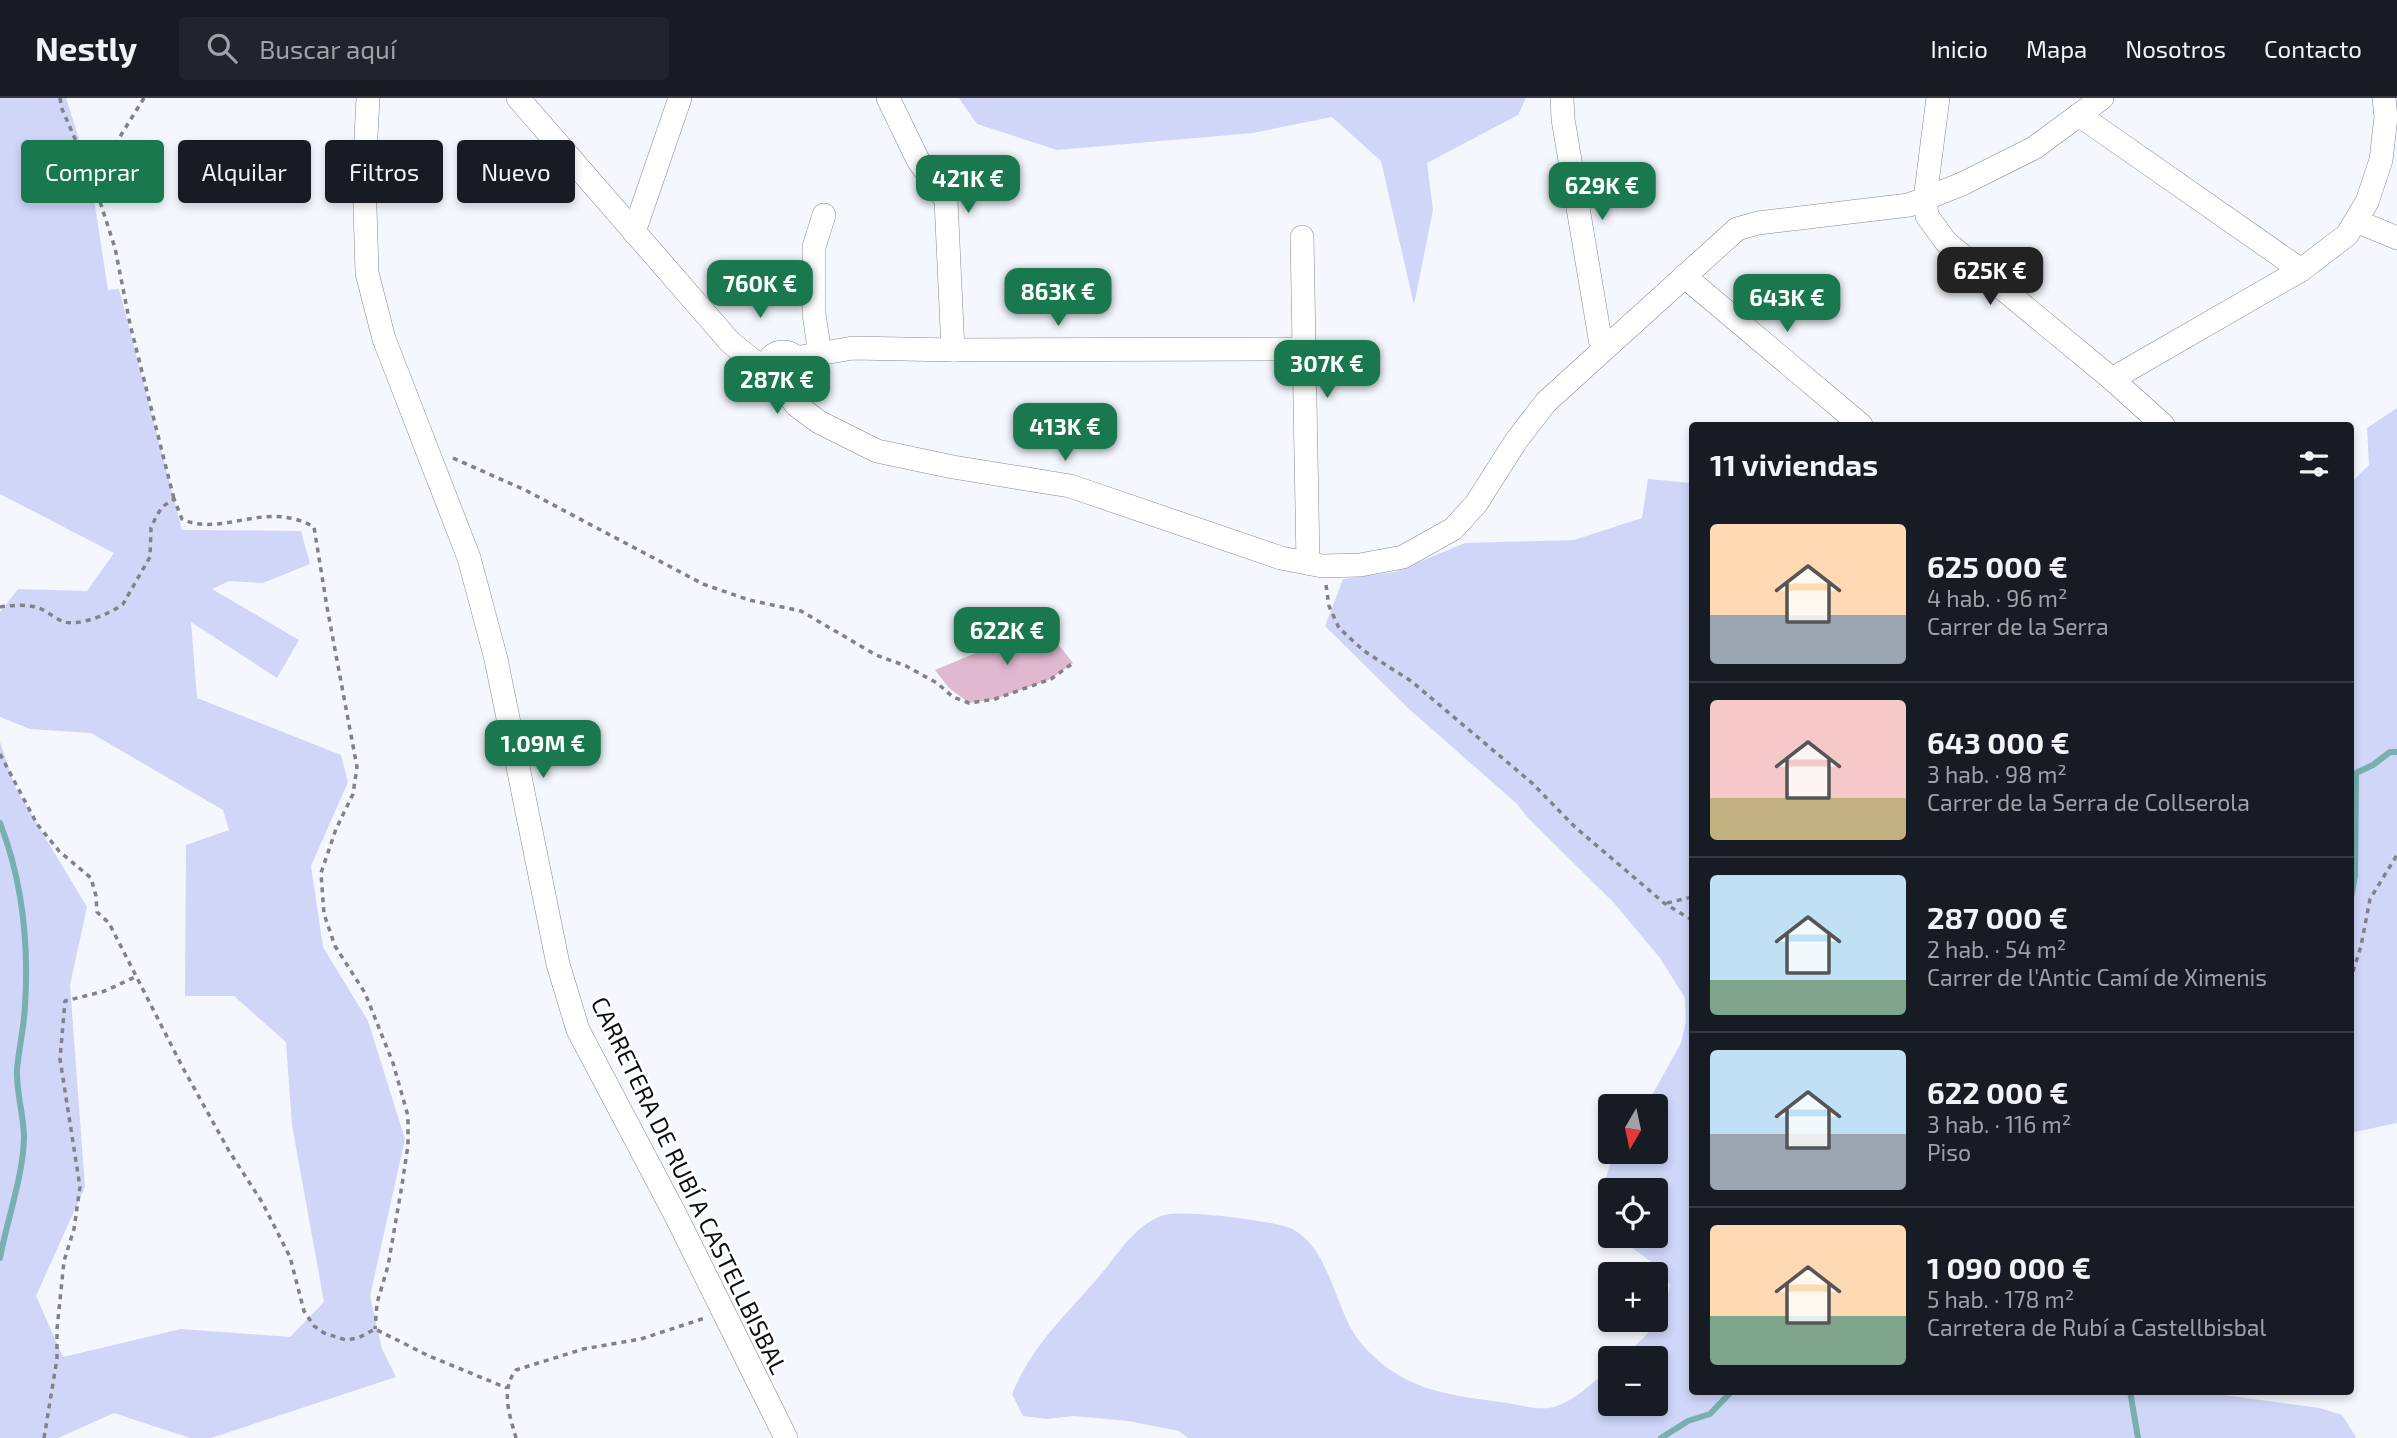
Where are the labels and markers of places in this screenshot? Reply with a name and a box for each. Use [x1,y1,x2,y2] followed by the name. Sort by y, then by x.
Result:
[911,156,1025,215] pin: 421K €
[1545,162,1659,222] pin: 629K €
[1933,248,2047,307] pin: 625K €
[703,260,817,320] pin: 760K €
[1001,268,1115,328] pin: 863K €
[1730,274,1844,334] pin: 643K €
[1270,341,1384,400] pin: 307K €
[720,356,834,416] pin: 287K €
[1008,404,1122,463] pin: 413K €
[950,608,1064,667] pin: 622K €
[478,720,608,780] pin: 1.09M €

